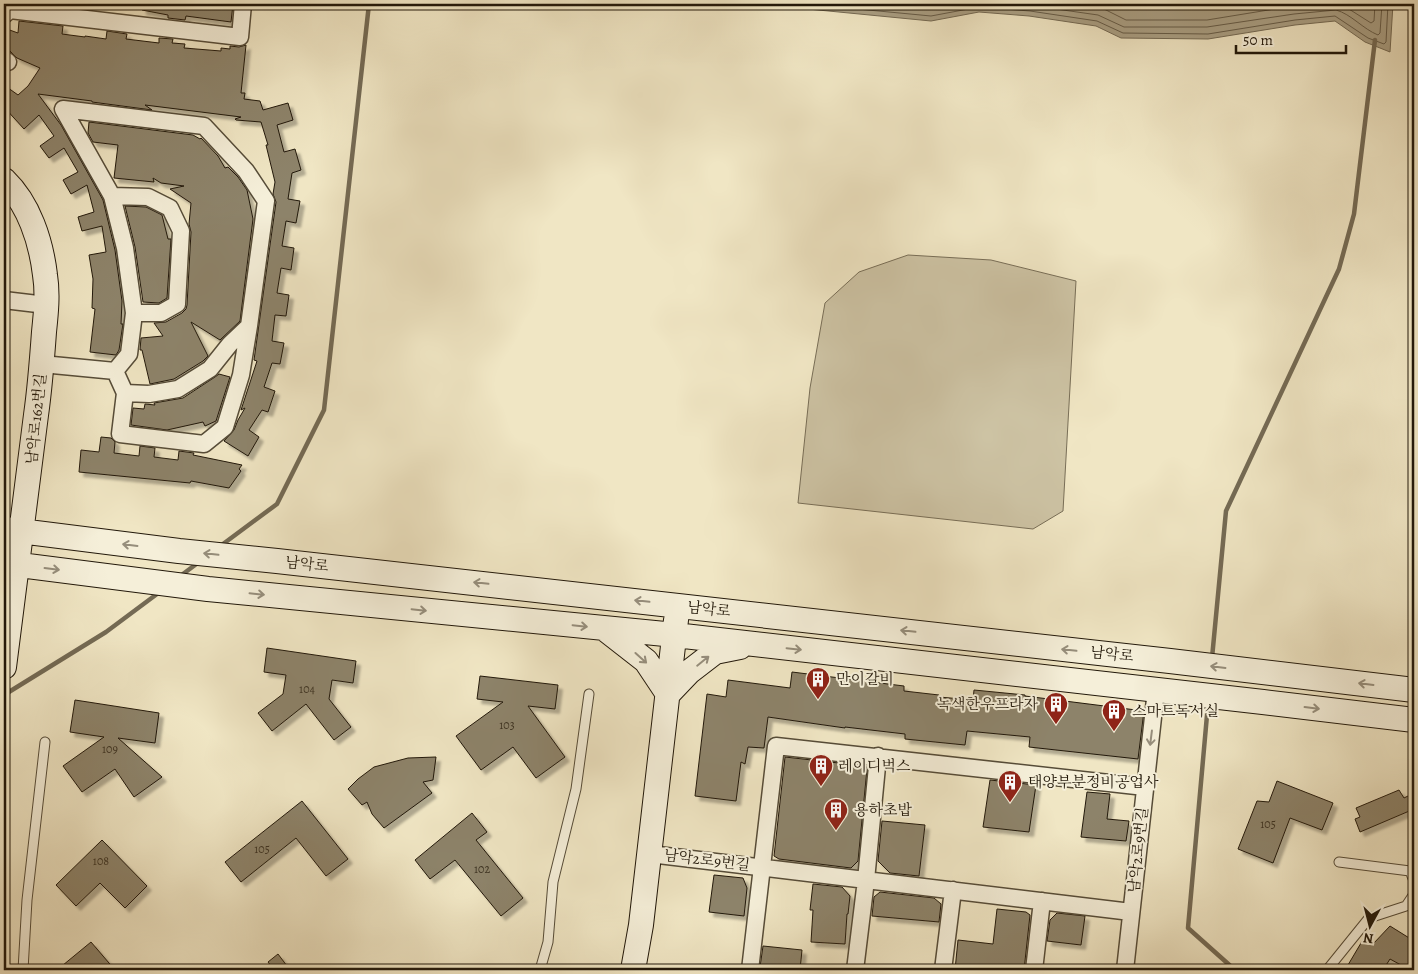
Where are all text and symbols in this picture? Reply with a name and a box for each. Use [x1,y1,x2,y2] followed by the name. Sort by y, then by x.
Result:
[1236,22,1346,54] scale bar
[1243,30,1273,50] text: 50 m
[21,372,51,466] street label: 남악로162번길
[123,540,139,550] one-way arrow
[203,549,219,559] one-way arrow
[284,552,330,576] street label: 남악로
[44,564,60,574] one-way arrow
[473,578,489,588] one-way arrow
[249,589,265,599] one-way arrow
[634,596,650,606] one-way arrow
[686,597,732,621] street label: 남악로
[410,605,426,615] one-way arrow
[572,621,588,631] one-way arrow
[900,626,916,636] one-way arrow
[1089,642,1135,666] street label: 남악로
[786,644,802,654] one-way arrow
[1062,645,1078,655] one-way arrow
[635,652,647,664] one-way arrow
[697,655,710,666] one-way arrow
[1210,661,1226,671] one-way arrow
[805,666,831,700] building icon: 만이갈비
[836,669,894,689] place label: 만이갈비
[1358,679,1374,689] one-way arrow
[299,681,316,697] house number: 104
[1043,691,1069,725] building icon: 녹색한우프라자
[937,694,1039,714] place label: 녹색한우프라자
[1101,698,1127,732] building icon: 스마트독서실
[1132,701,1219,721] place label: 스마트독서실
[1303,703,1319,713] one-way arrow
[499,717,515,733] house number: 103
[1146,730,1156,746] one-way arrow
[102,741,118,757] house number: 109
[808,753,834,787] building icon: 레이디벅스
[838,756,911,776] place label: 레이디벅스
[997,769,1023,803] building icon: 태양부분정비공업사
[1028,772,1159,792] place label: 태양부분정비공업사
[823,797,849,831] building icon: 용하초밥
[854,800,912,820] place label: 용하초밥
[1124,806,1152,894] street label: 남악2로9번길
[1260,816,1276,832] house number: 105
[254,841,270,857] house number: 105
[663,845,751,875] street label: 남악2로9번길
[93,853,109,869] house number: 108
[474,861,490,877] house number: 102
[1346,902,1396,952] north arrow
[1362,928,1375,948] text: N

